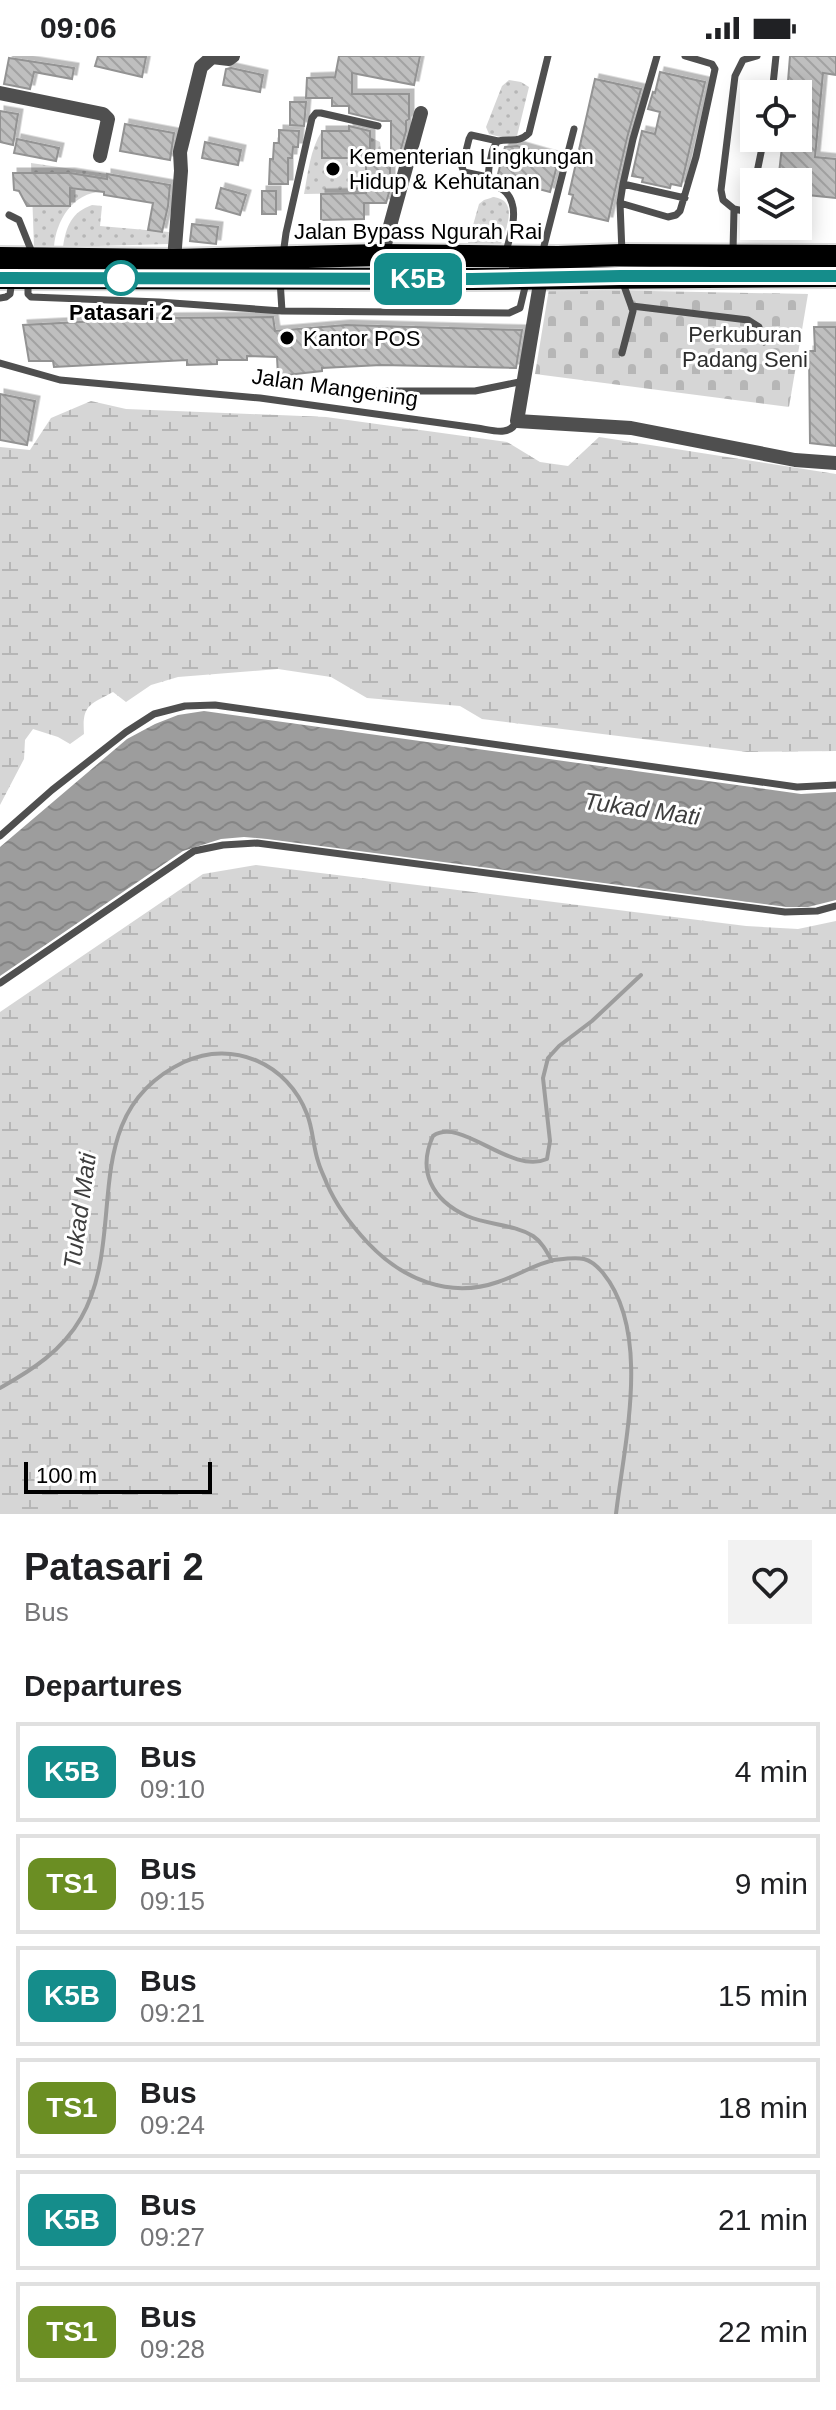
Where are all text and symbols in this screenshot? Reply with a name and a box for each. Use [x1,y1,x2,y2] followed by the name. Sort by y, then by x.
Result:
[40,11,117,44] text: 09:06
[740,80,812,240] map controls
[740,80,812,152] button: locate
[349,144,594,194] place label: Kementerian Lingkungan Hidup & Kehutanan
[324,160,342,178] marker: Kementerian Lingkungan Hidup & Kehutanan
[740,168,812,240] button: layers
[294,219,542,244] street label: Jalan Bypass Ngurah Rai
[372,253,464,305] line badge: K5B
[104,261,138,295] marker: Patasari 2
[390,263,446,294] text: K5B
[69,300,173,325] place label: Patasari 2
[682,322,808,372] park label: Perkuburan Padang Seni
[303,326,420,351] place label: Kantor POS
[278,329,296,347] marker: Kantor POS
[250,363,420,412] street label: Jalan Mangening
[582,787,703,830] water label: Tukad Mati
[58,1150,101,1271] water label: Tukad Mati
[24,1458,212,1494] scale bar
[36,1463,97,1488] text: 100 m
[728,1540,812,1624] button: heart
[24,1546,204,1588] text: Patasari 2
[24,1597,69,1627] text: Bus
[24,1669,182,1702] text: Departures
[140,1740,197,1773] text: Bus
[735,1755,808,1788] text: 4 min
[44,1756,100,1787] text: K5B
[140,1774,205,1804] text: 09:10
[140,1852,197,1885] text: Bus
[735,1867,808,1900] text: 9 min
[46,1868,98,1899] text: TS1
[140,1886,205,1916] text: 09:15
[140,1964,197,1997] text: Bus
[718,1979,808,2012] text: 15 min
[44,1980,100,2011] text: K5B
[140,1998,205,2028] text: 09:21
[140,2076,197,2109] text: Bus
[718,2091,808,2124] text: 18 min
[46,2092,98,2123] text: TS1
[140,2110,205,2140] text: 09:24
[140,2188,197,2221] text: Bus
[718,2203,808,2236] text: 21 min
[44,2204,100,2235] text: K5B
[140,2222,205,2252] text: 09:27
[140,2300,197,2333] text: Bus
[718,2315,808,2348] text: 22 min
[46,2316,98,2347] text: TS1
[140,2334,205,2364] text: 09:28

